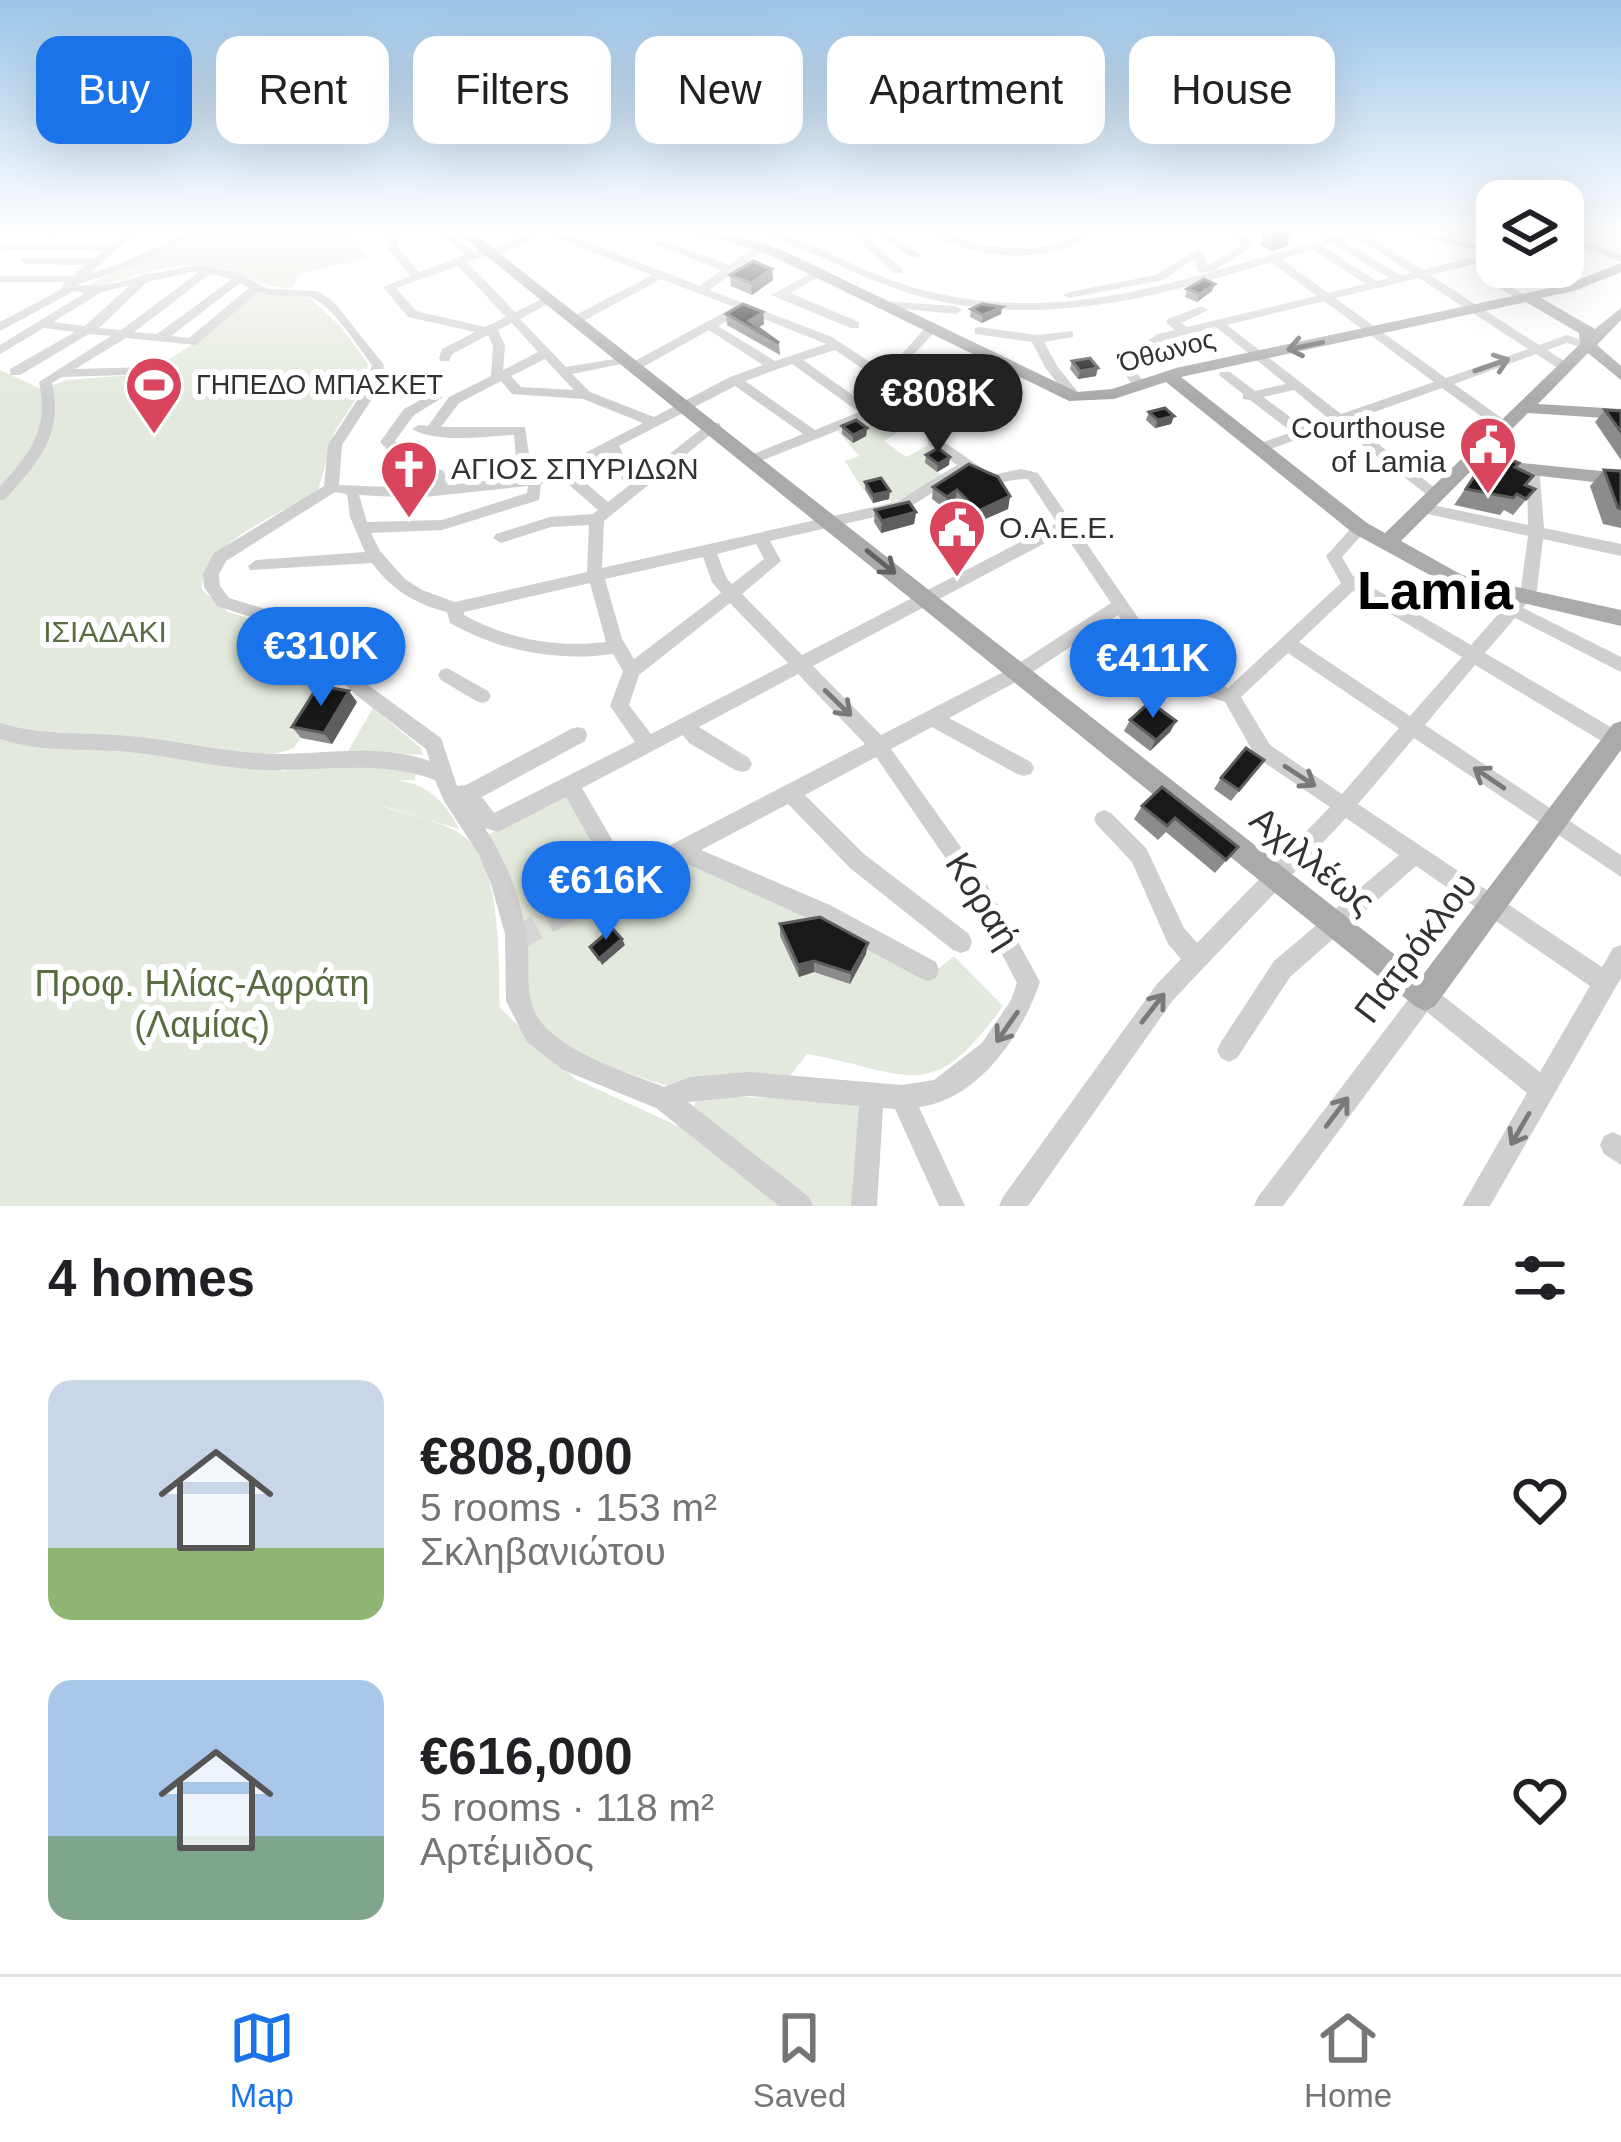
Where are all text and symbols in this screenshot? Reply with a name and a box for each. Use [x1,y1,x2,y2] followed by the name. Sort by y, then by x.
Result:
[36,36,192,144] chip: Buy
[216,36,389,144] chip: Rent
[413,36,611,144] chip: Filters
[635,36,803,144] chip: New
[827,36,1105,144] chip: Apartment
[1129,36,1335,144] chip: House
[1476,180,1584,288] map controls
[1476,180,1584,288] button: layers
[1115,324,1218,379] street label: Όθωνος
[1286,336,1324,359] one-way arrow
[1472,353,1509,374] one-way arrow
[123,354,185,436] sports icon: ΓΗΠΕΔΟ ΜΠΑΣΚΕΤ
[854,354,1022,456] pin: €808K
[196,370,443,400] place label: ΓΗΠΕΔΟ ΜΠΑΣΚΕΤ
[881,371,995,414] text: €808K
[1291,411,1446,478] place label: Courthouse of Lamia
[1457,414,1519,496] public building icon: Courthouse of Lamia
[378,438,440,520] church icon: ΑΓΙΟΣ ΣΠΥΡΙΔΩΝ
[451,452,699,485] place label: ΑΓΙΟΣ ΣΠΥΡΙΔΩΝ
[926,497,988,579] public building icon: Ο.Α.Ε.Ε.
[999,511,1116,544] place label: Ο.Α.Ε.Ε.
[864,548,896,575] one-way arrow
[1357,560,1514,620] district label: Lamia
[237,607,405,709] pin: €310K
[43,615,167,648] park label: ΙΣΙΑΔΑΚΙ
[1069,619,1237,721] pin: €411K
[264,624,378,667] text: €310K
[1097,636,1209,679] text: €411K
[823,689,853,717] one-way arrow
[1282,763,1316,788] one-way arrow
[1473,766,1506,791] one-way arrow
[1242,798,1383,923] street label: Αχιλλέως
[522,841,690,943] pin: €616K
[937,845,1028,956] street label: Κοραή
[549,858,663,901] text: €616K
[1346,864,1485,1030] street label: Πατρόκλου
[35,963,369,1045] park label: Προφ. Ηλίας-Αφράτη (Λαμίας)
[1139,993,1166,1025] one-way arrow
[995,1009,1020,1043] one-way arrow
[1323,1096,1349,1129] one-way arrow
[1507,1111,1531,1146] one-way arrow
[1507,1245,1573,1311] icon: filters
[48,1250,255,1307] text: 4 homes
[144,1428,288,1572] icon: home
[420,1428,633,1485] text: €808,000
[1507,1467,1573,1533] icon: heart
[420,1486,717,1529] text: 5 rooms · 153 m²
[420,1530,666,1573] text: Σκληβανιώτου
[144,1728,288,1872] icon: home
[420,1728,633,1785] text: €616,000
[1507,1767,1573,1833] icon: heart
[420,1786,714,1829] text: 5 rooms · 118 m²
[420,1830,594,1873] text: Αρτέμιδος
[229,2005,295,2115] tab: Map
[753,2005,846,2115] tab: Saved
[1304,2005,1392,2115] tab: Home

